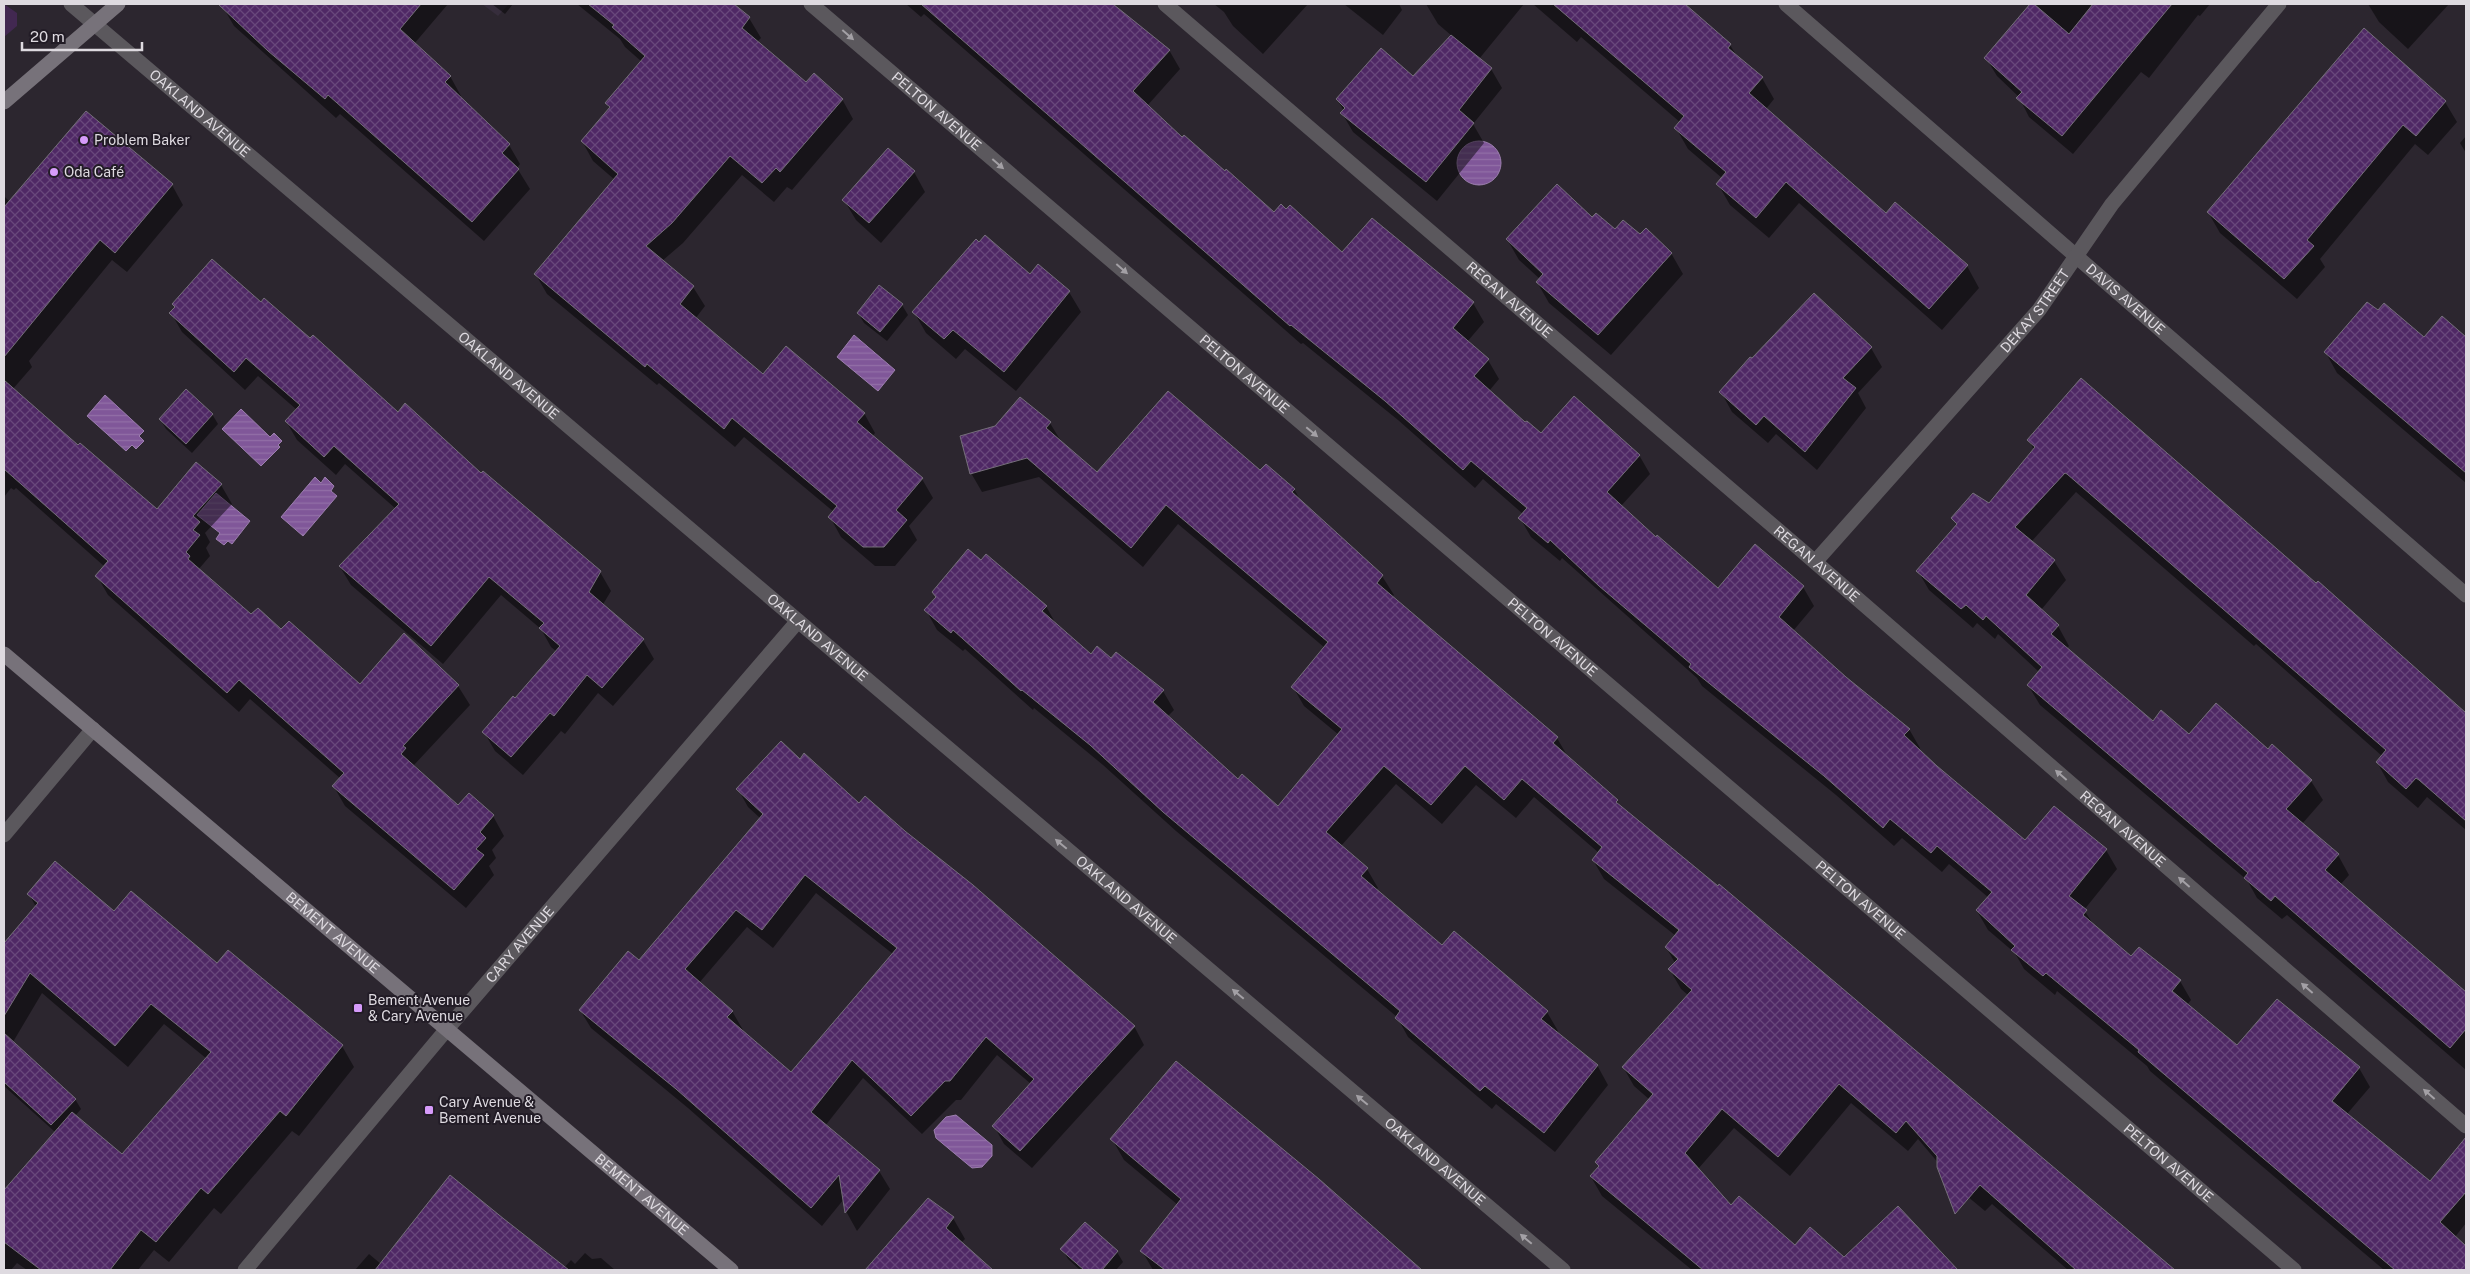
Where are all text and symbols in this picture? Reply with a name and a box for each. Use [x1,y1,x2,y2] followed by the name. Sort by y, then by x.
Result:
[22,20,142,52] scale bar
[30,28,65,45] text: 20 m
[841,30,854,41] one-way arrow
[146,66,253,160] street label: OAKLAND AVENUE
[889,69,984,154] street label: PELTON AVENUE
[94,132,190,148] place label: Problem Baker
[78,134,90,146] marker: Problem Baker
[991,158,1004,169] one-way arrow
[64,164,124,180] place label: Oda Café
[48,166,60,178] marker: Oda Café
[1463,259,1556,341] street label: REGAN AVENUE
[2083,261,2168,338] street label: DAVIS AVENUE
[1115,264,1128,275] one-way arrow
[1997,266,2073,356] street label: DEKAY STREET
[455,328,562,422] street label: OAKLAND AVENUE
[1197,331,1292,417] street label: PELTON AVENUE
[1305,426,1318,437] one-way arrow
[1771,522,1863,605] street label: REGAN AVENUE
[764,590,871,685] street label: OAKLAND AVENUE
[1505,594,1601,680] street label: PELTON AVENUE
[2055,770,2067,781] one-way arrow
[2077,787,2169,870] street label: REGAN AVENUE
[1055,839,1067,850] one-way arrow
[1073,852,1180,947] street label: OAKLAND AVENUE
[1813,857,1909,943] street label: PELTON AVENUE
[2177,876,2190,887] one-way arrow
[283,889,383,977] street label: BEMENT AVENUE
[482,903,557,986] street label: CARY AVENUE
[2301,982,2313,994] one-way arrow
[1232,989,1245,1000] one-way arrow
[368,992,470,1024] place label: Bement Avenue & Cary Avenue
[352,1002,364,1014] marker: Bement Avenue & Cary Avenue
[2423,1089,2436,1100] one-way arrow
[439,1094,541,1126] place label: Cary Avenue & Bement Avenue
[1356,1094,1369,1105] one-way arrow
[423,1104,435,1116] marker: Cary Avenue & Bement Avenue
[1382,1114,1489,1209] street label: OAKLAND AVENUE
[2121,1120,2217,1206] street label: PELTON AVENUE
[592,1150,692,1238] street label: BEMENT AVENUE
[1520,1233,1533,1244] one-way arrow

